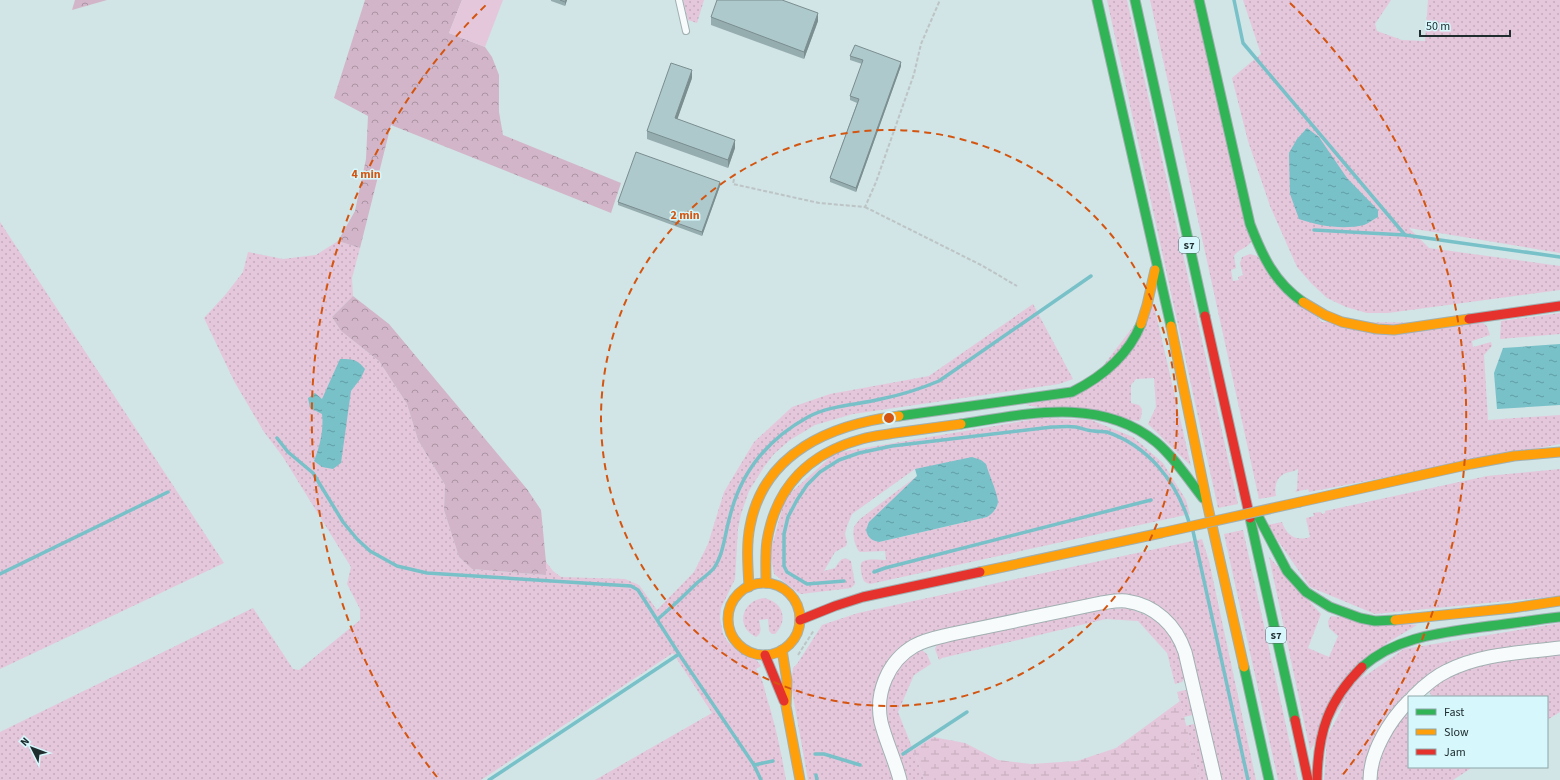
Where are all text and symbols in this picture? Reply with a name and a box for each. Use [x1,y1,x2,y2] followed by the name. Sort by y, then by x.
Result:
[1420,12,1510,38] scale bar
[1426,18,1450,35] text: 50 m
[351,166,381,183] text: 4 min
[670,207,700,224] text: 2 min
[1179,237,1199,253] road number: S7
[882,411,896,425] centre of rings
[1266,627,1286,643] road number: S7
[1408,696,1548,768] legend
[1444,704,1464,721] text: Fast
[1444,724,1469,741] text: Slow
[12,728,52,768] north arrow
[17,734,33,749] text: N
[1444,744,1466,761] text: Jam

